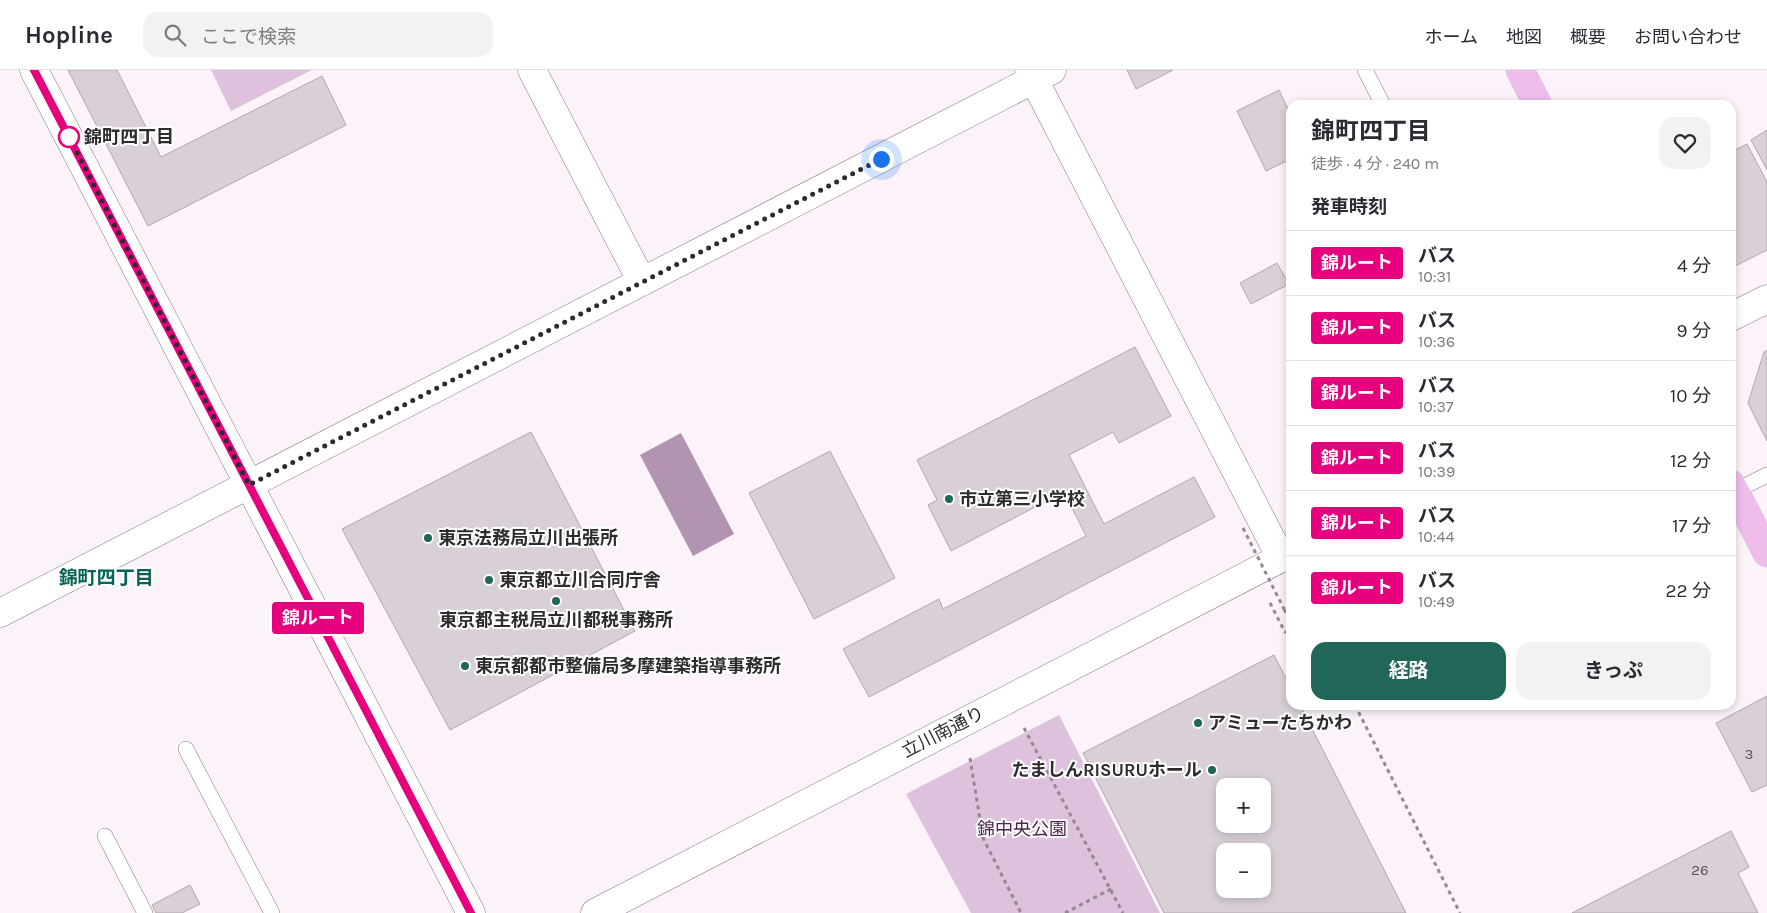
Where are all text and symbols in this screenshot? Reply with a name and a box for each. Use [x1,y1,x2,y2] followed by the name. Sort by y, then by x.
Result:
[143,12,493,57] search box
[25,21,113,49] text: Hopline
[161,21,189,49] icon: search
[201,26,296,48] text: ここで検索
[1425,26,1478,48] text: ホーム
[1506,26,1542,48] text: 地図
[1570,26,1606,48] text: 概要
[1634,26,1742,48] text: お問い合わせ
[1311,117,1431,145] text: 錦町四丁目
[1659,117,1711,169] button: heart
[58,126,80,148] marker: 錦町四丁目
[84,126,174,148] place label: 錦町四丁目
[869,147,894,172] your location
[1311,154,1439,173] text: 徒歩 · 4 分 · 240 m
[1311,196,1387,218] text: 発車時刻
[1418,245,1456,267] text: バス
[1321,252,1393,274] text: 錦ルート
[1677,255,1711,277] text: 4 分
[1418,267,1451,286] text: 10:31
[1418,310,1456,332] text: バス
[1321,317,1393,339] text: 錦ルート
[1676,320,1711,342] text: 9 分
[1418,332,1455,351] text: 10:36
[1418,375,1456,397] text: バス
[1321,382,1393,404] text: 錦ルート
[1670,385,1711,407] text: 10 分
[1418,397,1453,416] text: 10:37
[1418,440,1456,462] text: バス
[1321,447,1393,469] text: 錦ルート
[1670,450,1711,472] text: 12 分
[1418,462,1455,481] text: 10:39
[959,488,1085,510] place label: 市立第三小学校
[943,493,955,505] marker: 市立第三小学校
[1418,505,1456,527] text: バス
[1321,512,1393,534] text: 錦ルート
[1672,515,1711,537] text: 17 分
[438,527,618,549] place label: 東京法務局立川出張所
[1418,527,1454,546] text: 10:44
[422,532,434,544] marker: 東京法務局立川出張所
[58,567,154,589] district label: 錦町四丁目
[499,569,661,591] place label: 東京都立川合同庁舎
[1418,570,1456,592] text: バス
[483,574,495,586] marker: 東京都立川合同庁舎
[1321,577,1393,599] text: 錦ルート
[1665,580,1711,602] text: 22 分
[1418,592,1455,611] text: 10:49
[550,595,562,607] marker: 東京都主税局立川都税事務所
[283,602,353,634] line badge: 錦ルート
[282,607,354,629] text: 錦ルート
[439,609,673,631] place label: 東京都主税局立川都税事務所
[1311,642,1506,700] button: 経路
[1516,642,1711,700] button: きっぷ
[475,655,781,677] place label: 東京都都市整備局多摩建築指導事務所
[459,660,471,672] marker: 東京都都市整備局多摩建築指導事務所
[898,702,988,762] street label: 立川南通り
[1208,712,1352,734] place label: アミューたちかわ
[1192,717,1204,729] marker: アミューたちかわ
[1745,745,1753,763] house number: 3
[1012,759,1202,781] place label: たましんRISURUホール
[1206,764,1218,776] marker: たましんRISURUホール
[1216,778,1271,898] map controls
[1216,778,1271,833] button: +
[977,818,1067,840] park label: 錦中央公園
[1216,843,1271,898] button: −
[1691,861,1709,879] house number: 26

